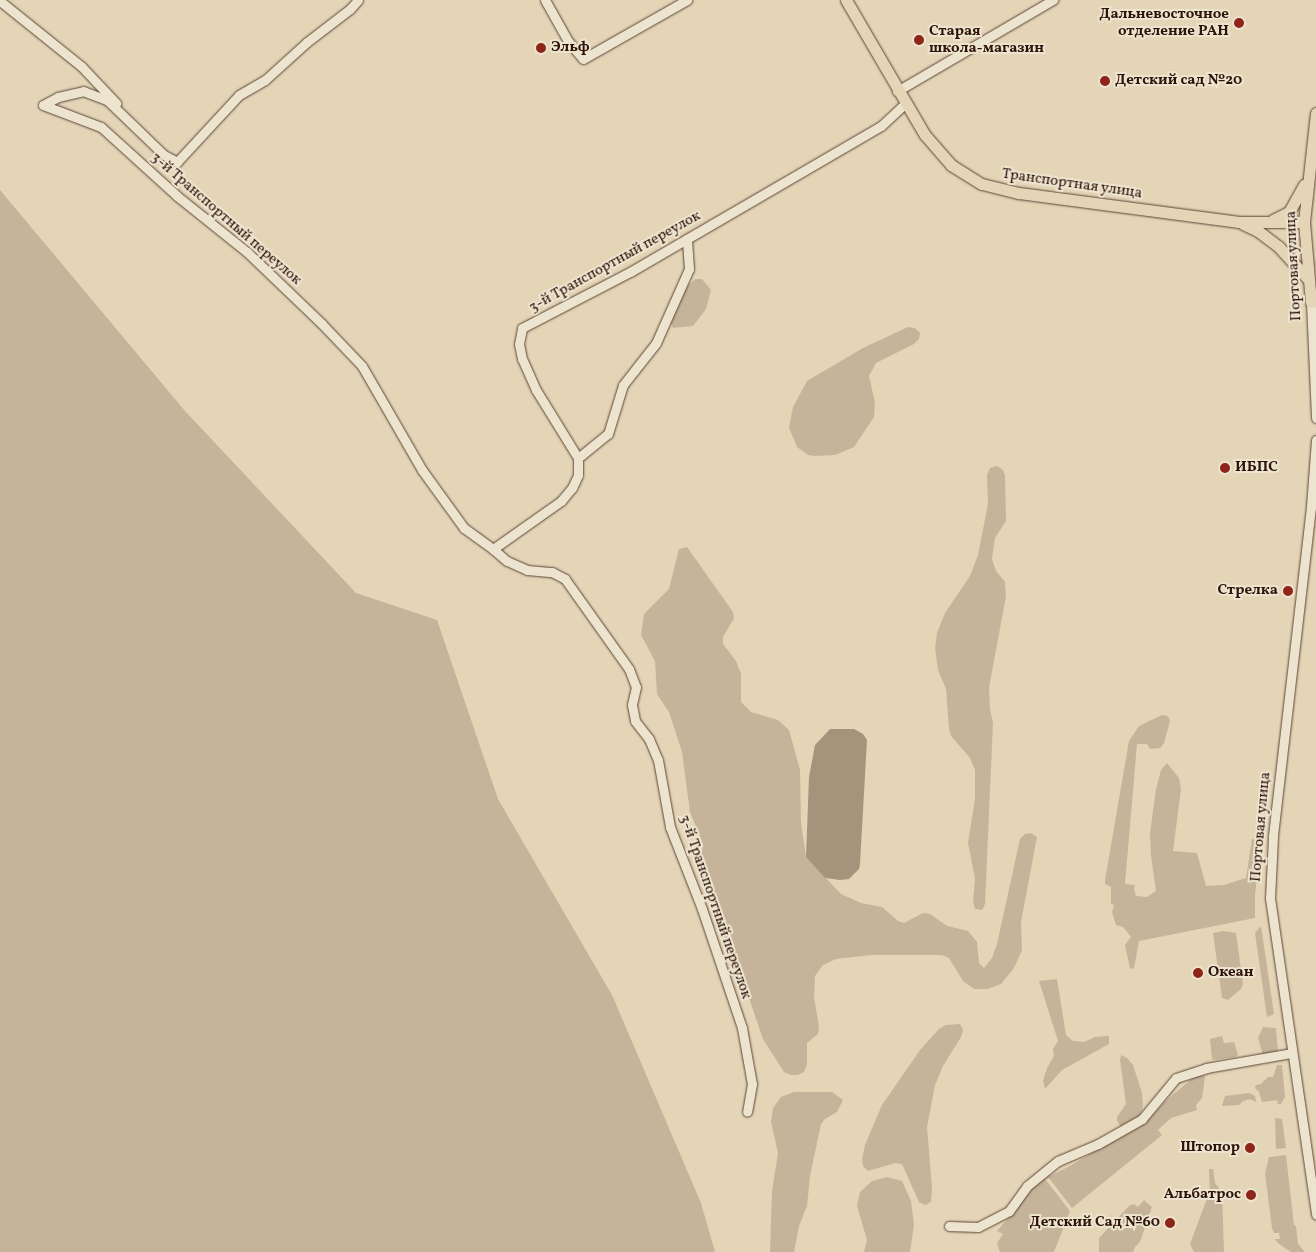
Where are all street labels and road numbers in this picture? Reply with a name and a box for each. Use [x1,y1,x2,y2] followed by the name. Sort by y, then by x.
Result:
[147,149,305,289] street label: 3-й Транспортный переулок
[1000,165,1144,203] street label: Транспортная улица
[526,207,704,317] street label: 3-й Транспортный переулок
[1282,210,1306,322] street label: Портовая улица
[1247,771,1275,883] street label: Портовая улица
[675,812,755,1002] street label: 3-й Транспортный переулок

